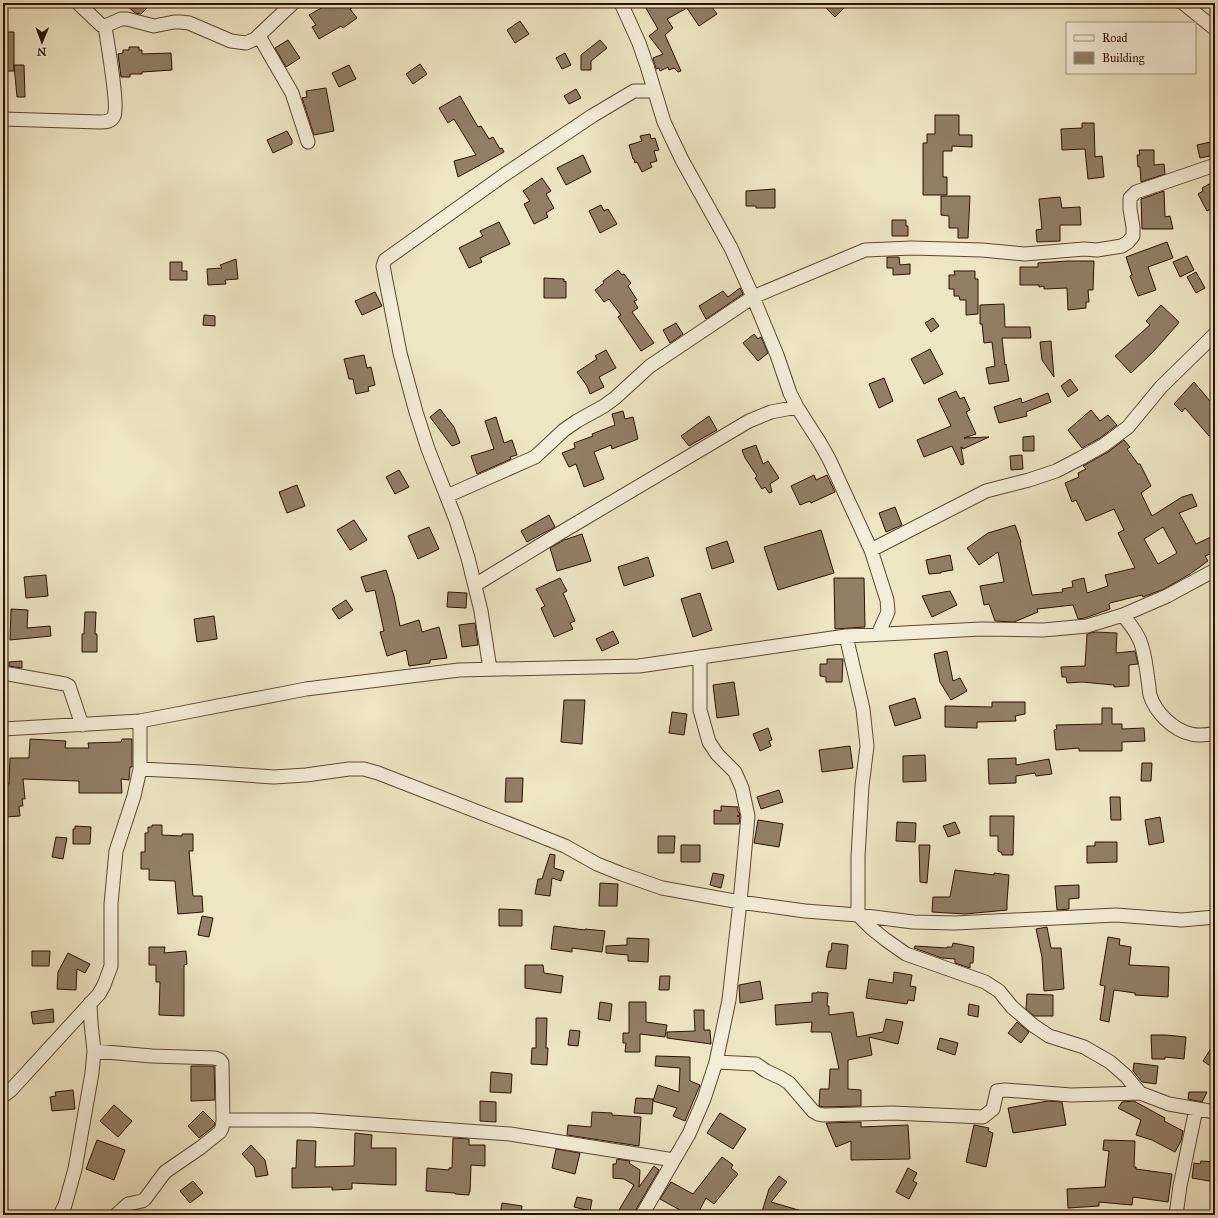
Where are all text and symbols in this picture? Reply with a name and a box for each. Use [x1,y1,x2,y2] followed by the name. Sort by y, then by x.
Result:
[22,22,62,62] north arrow
[1066,22,1196,74] legend
[1102,31,1128,45] text: Road
[36,45,47,58] text: N
[1102,51,1145,66] text: Building

